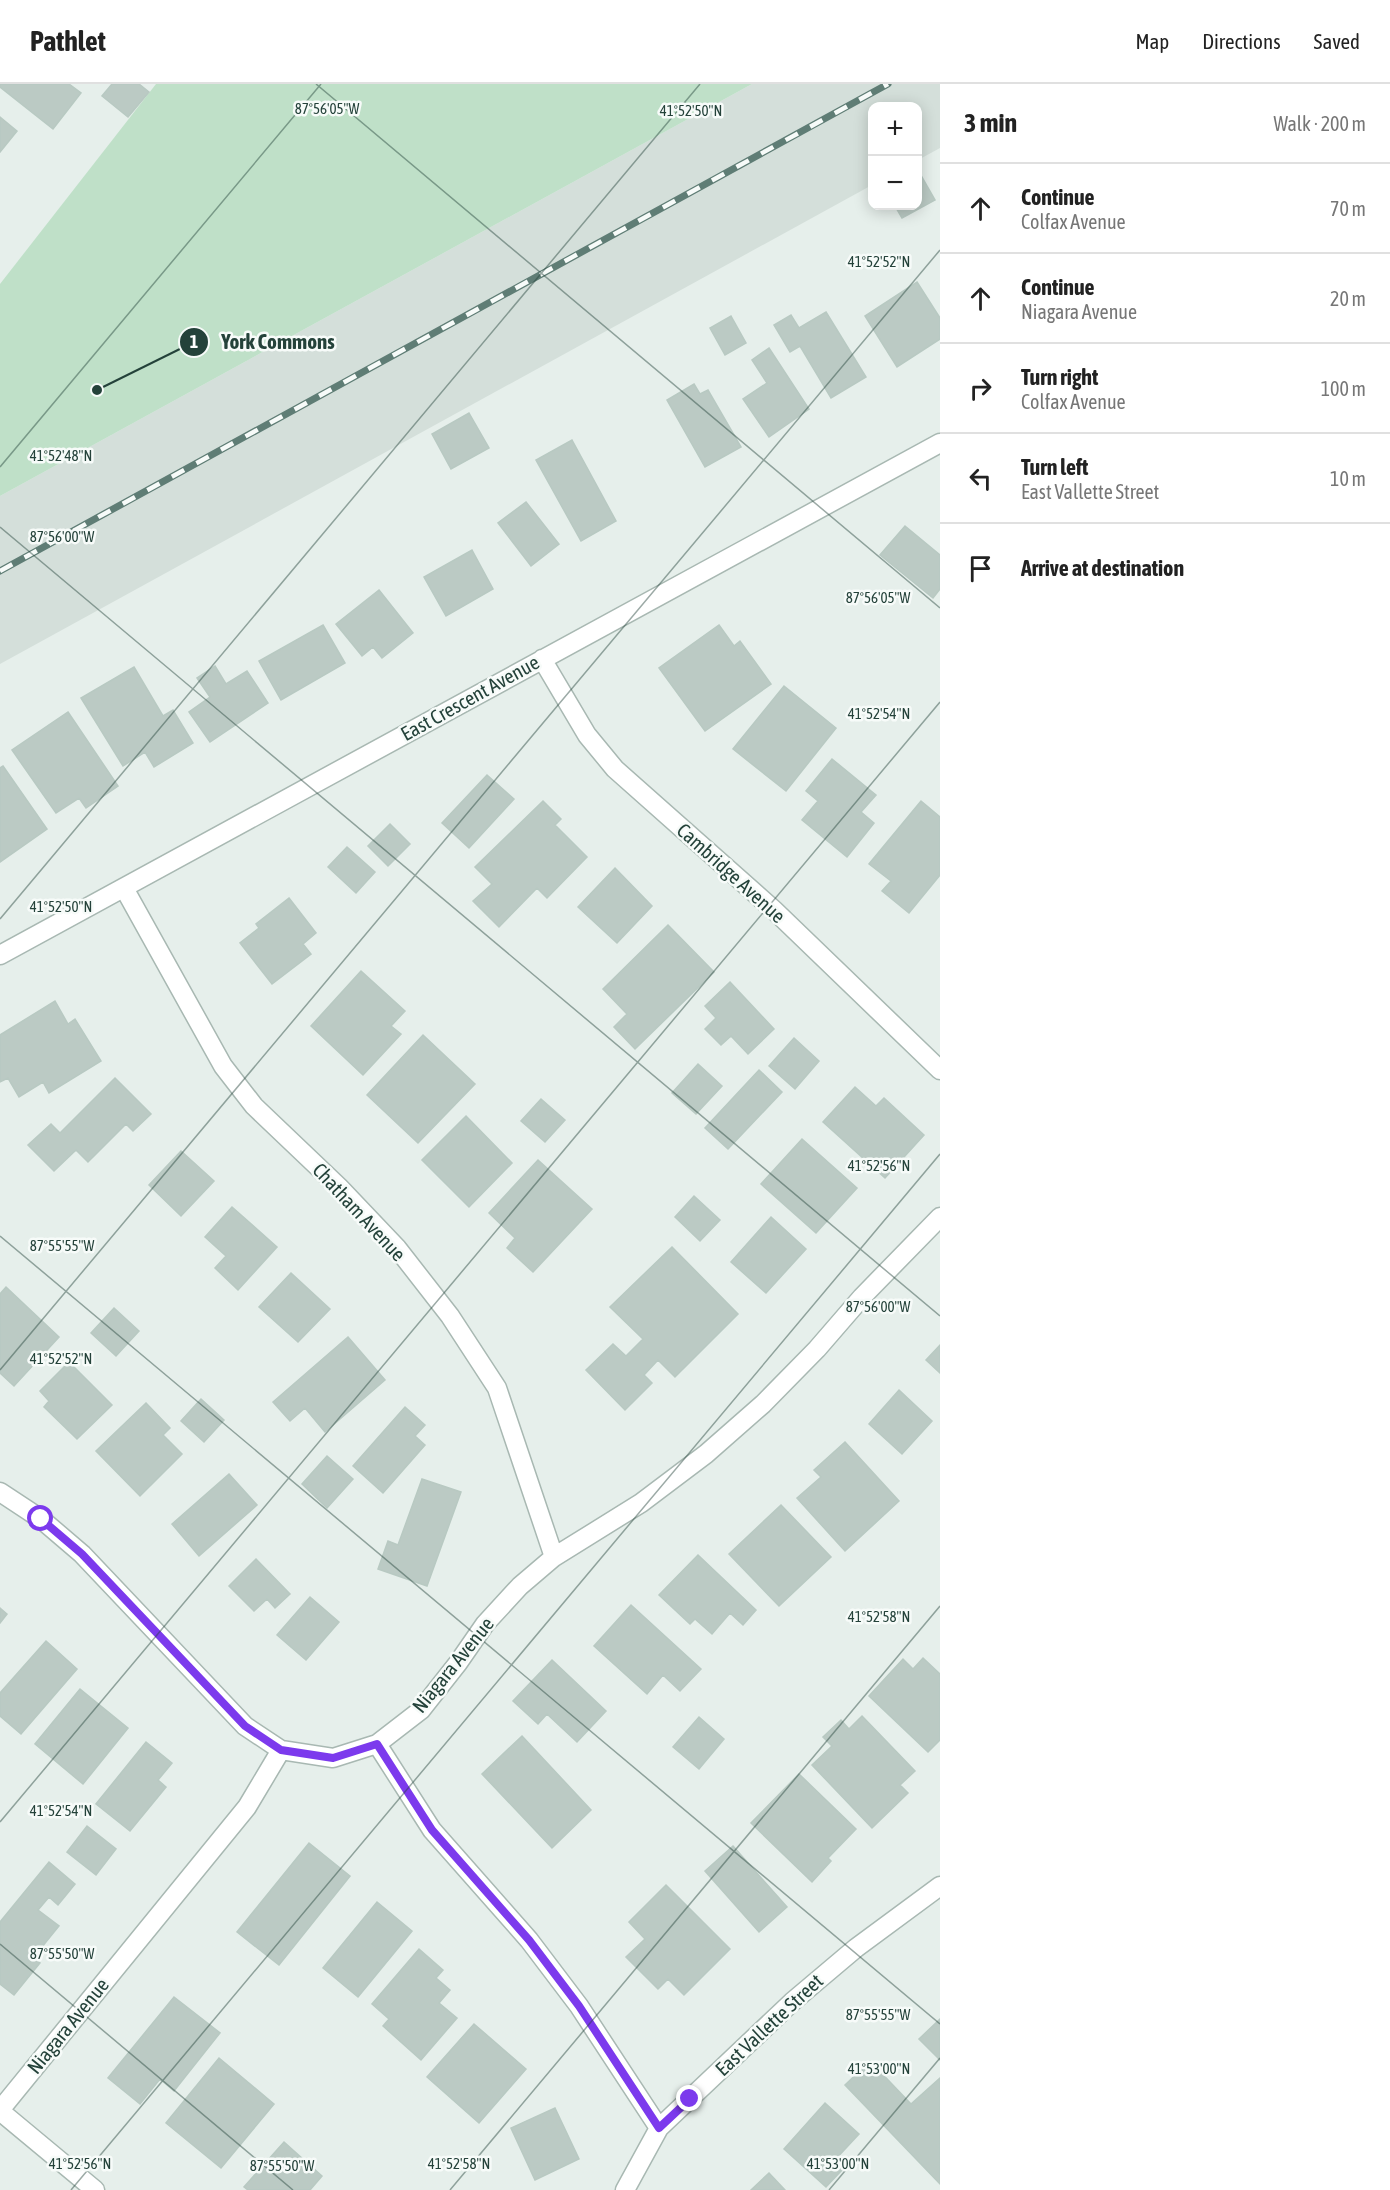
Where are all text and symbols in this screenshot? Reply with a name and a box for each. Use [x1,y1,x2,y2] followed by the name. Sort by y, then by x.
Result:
[30,25,106,57] text: Pathlet
[1135,29,1169,53] text: Map
[1202,29,1281,53] text: Directions
[1314,29,1360,53] text: Saved
[295,100,359,117] text: 87°56'05"W
[660,102,722,119] text: 41°52'50"N
[868,102,922,210] map controls
[868,102,922,156] button: +
[964,108,1017,138] text: 3 min
[1274,112,1366,135] text: Walk · 200 m
[868,156,922,210] button: −
[1021,184,1095,210] text: Continue
[964,192,997,225] icon: ahead
[1330,197,1366,220] text: 70 m
[1021,210,1126,233] text: Colfax Avenue
[848,253,910,270] text: 41°52'52"N
[1021,274,1095,300] text: Continue
[964,282,997,315] icon: ahead
[1330,287,1366,310] text: 20 m
[1021,300,1137,323] text: Niagara Avenue
[179,322,346,361] callout: York Commons
[220,329,335,353] text: York Commons
[190,331,198,352] text: 1
[1021,364,1098,390] text: Turn right
[964,372,997,405] icon: right
[1321,377,1366,400] text: 100 m
[1021,390,1126,413] text: Colfax Avenue
[30,447,92,464] text: 41°52'48"N
[1021,454,1088,480] text: Turn left
[964,462,997,495] icon: left
[1330,467,1366,490] text: 10 m
[1021,480,1159,503] text: East Vallette Street
[30,528,94,545] text: 87°56'00"W
[964,552,997,585] icon: arrive
[1021,555,1184,581] text: Arrive at destination
[846,589,910,606] text: 87°56'05"W
[397,650,543,745] street label: East Crescent Avenue
[848,705,910,722] text: 41°52'54"N
[673,818,790,927] street label: Cambridge Avenue
[30,898,92,915] text: 41°52'50"N
[848,1157,910,1174] text: 41°52'56"N
[308,1158,410,1265] street label: Chatham Avenue
[30,1237,94,1254] text: 87°55'55"W
[846,1298,910,1315] text: 87°56'00"W
[30,1350,92,1367] text: 41°52'52"N
[27,1505,53,1531] route start
[848,1608,910,1625] text: 41°52'58"N
[407,1612,498,1717] street label: Niagara Avenue
[30,1802,92,1819] text: 41°52'54"N
[30,1945,94,1962] text: 87°55'50"W
[710,1969,827,2080] street label: East Vallette Street
[22,1973,113,2078] street label: Niagara Avenue
[846,2006,910,2023] text: 87°55'55"W
[848,2060,910,2077] text: 41°53'00"N
[676,2085,702,2111] route end
[49,2155,111,2172] text: 41°52'56"N
[428,2155,490,2172] text: 41°52'58"N
[807,2155,869,2172] text: 41°53'00"N
[250,2157,314,2174] text: 87°55'50"W

